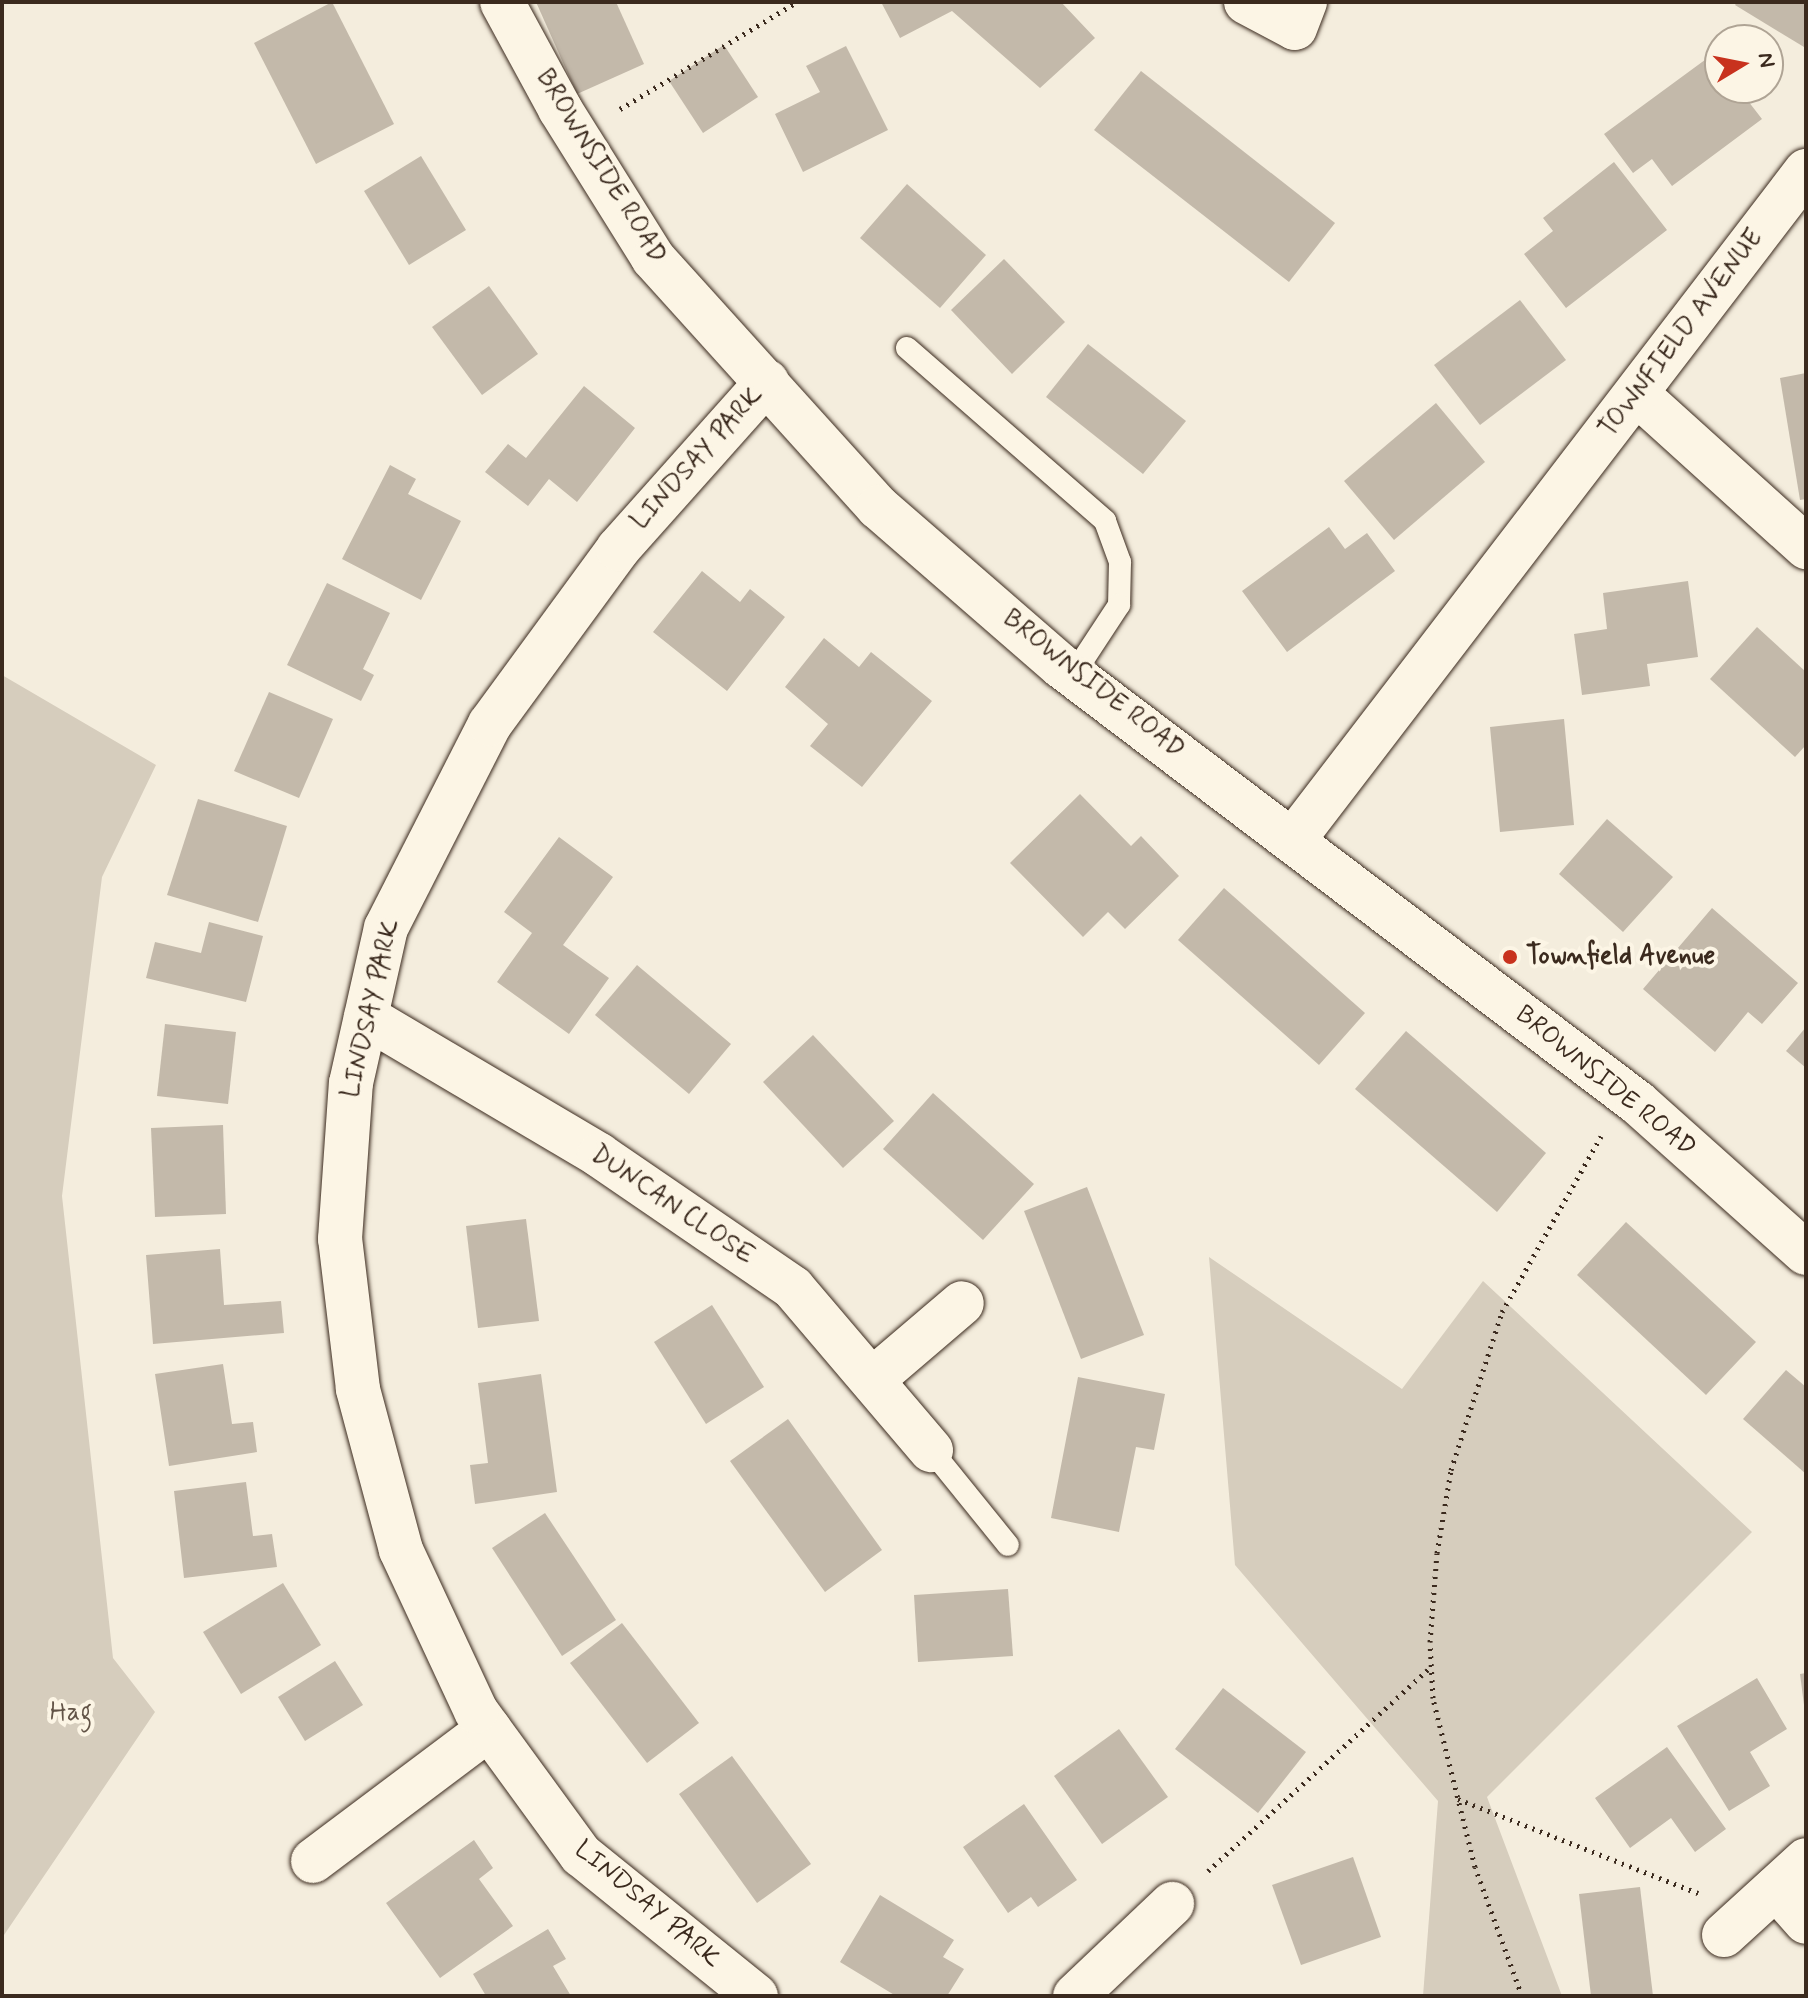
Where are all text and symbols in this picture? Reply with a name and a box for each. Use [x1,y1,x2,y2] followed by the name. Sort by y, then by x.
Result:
[1704,24,1784,104] north arrow
[1751,51,1781,70] text: N
[528,64,672,270] street label: BROWNSIDE ROAD
[1593,223,1771,445] street label: TOWNFIELD AVENUE
[627,383,769,535] street label: LINDSAY PARK
[996,604,1190,766] street label: BROWNSIDE ROAD
[337,919,407,1099] street label: LINDSAY PARK
[1526,941,1721,973] place label: Townfield Avenue
[1501,948,1519,966] marker: Townfield Avenue
[1509,1000,1701,1164] street label: BROWNSIDE ROAD
[583,1139,761,1273] street label: DUNCAN CLOSE
[50,1698,92,1730] park label: Hag
[569,1836,725,1974] street label: LINDSAY PARK

